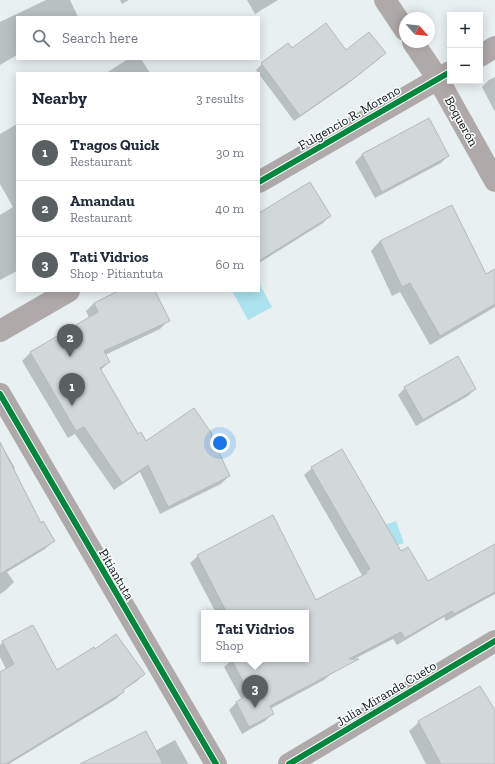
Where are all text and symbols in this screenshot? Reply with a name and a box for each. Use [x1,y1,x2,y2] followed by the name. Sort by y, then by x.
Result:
[399,12,435,48] north arrow
[447,12,483,84] map controls
[447,12,483,48] button: +
[16,16,260,60] search box
[30,27,52,49] icon: search
[62,29,138,47] text: Search here
[447,48,483,84] button: −
[296,82,403,153] street label: Fulgencio R. Moreno
[32,88,87,108] text: Nearby
[196,91,244,106] text: 3 results
[442,94,482,149] street label: Boquerón
[70,136,159,154] text: Tragos Quick
[42,145,48,160] text: 1
[216,145,244,160] text: 30 m
[70,154,132,169] text: Restaurant
[70,192,135,210] text: Amandau
[42,201,48,216] text: 2
[215,201,244,216] text: 40 m
[70,210,132,225] text: Restaurant
[70,248,149,266] text: Tati Vidrios
[42,257,48,272] text: 3
[215,257,244,272] text: 60 m
[70,266,163,281] text: Shop · Pitiantuta
[57,324,83,357] pin: 2
[59,373,85,406] pin: 1
[210,433,230,453] your location
[96,546,138,603] street label: Pitiantuta
[201,610,309,662] popup
[216,620,294,638] text: Tati Vidrios
[216,638,244,653] text: Shop
[334,658,439,729] street label: Julia Miranda Cueto
[242,675,268,708] pin: 3

